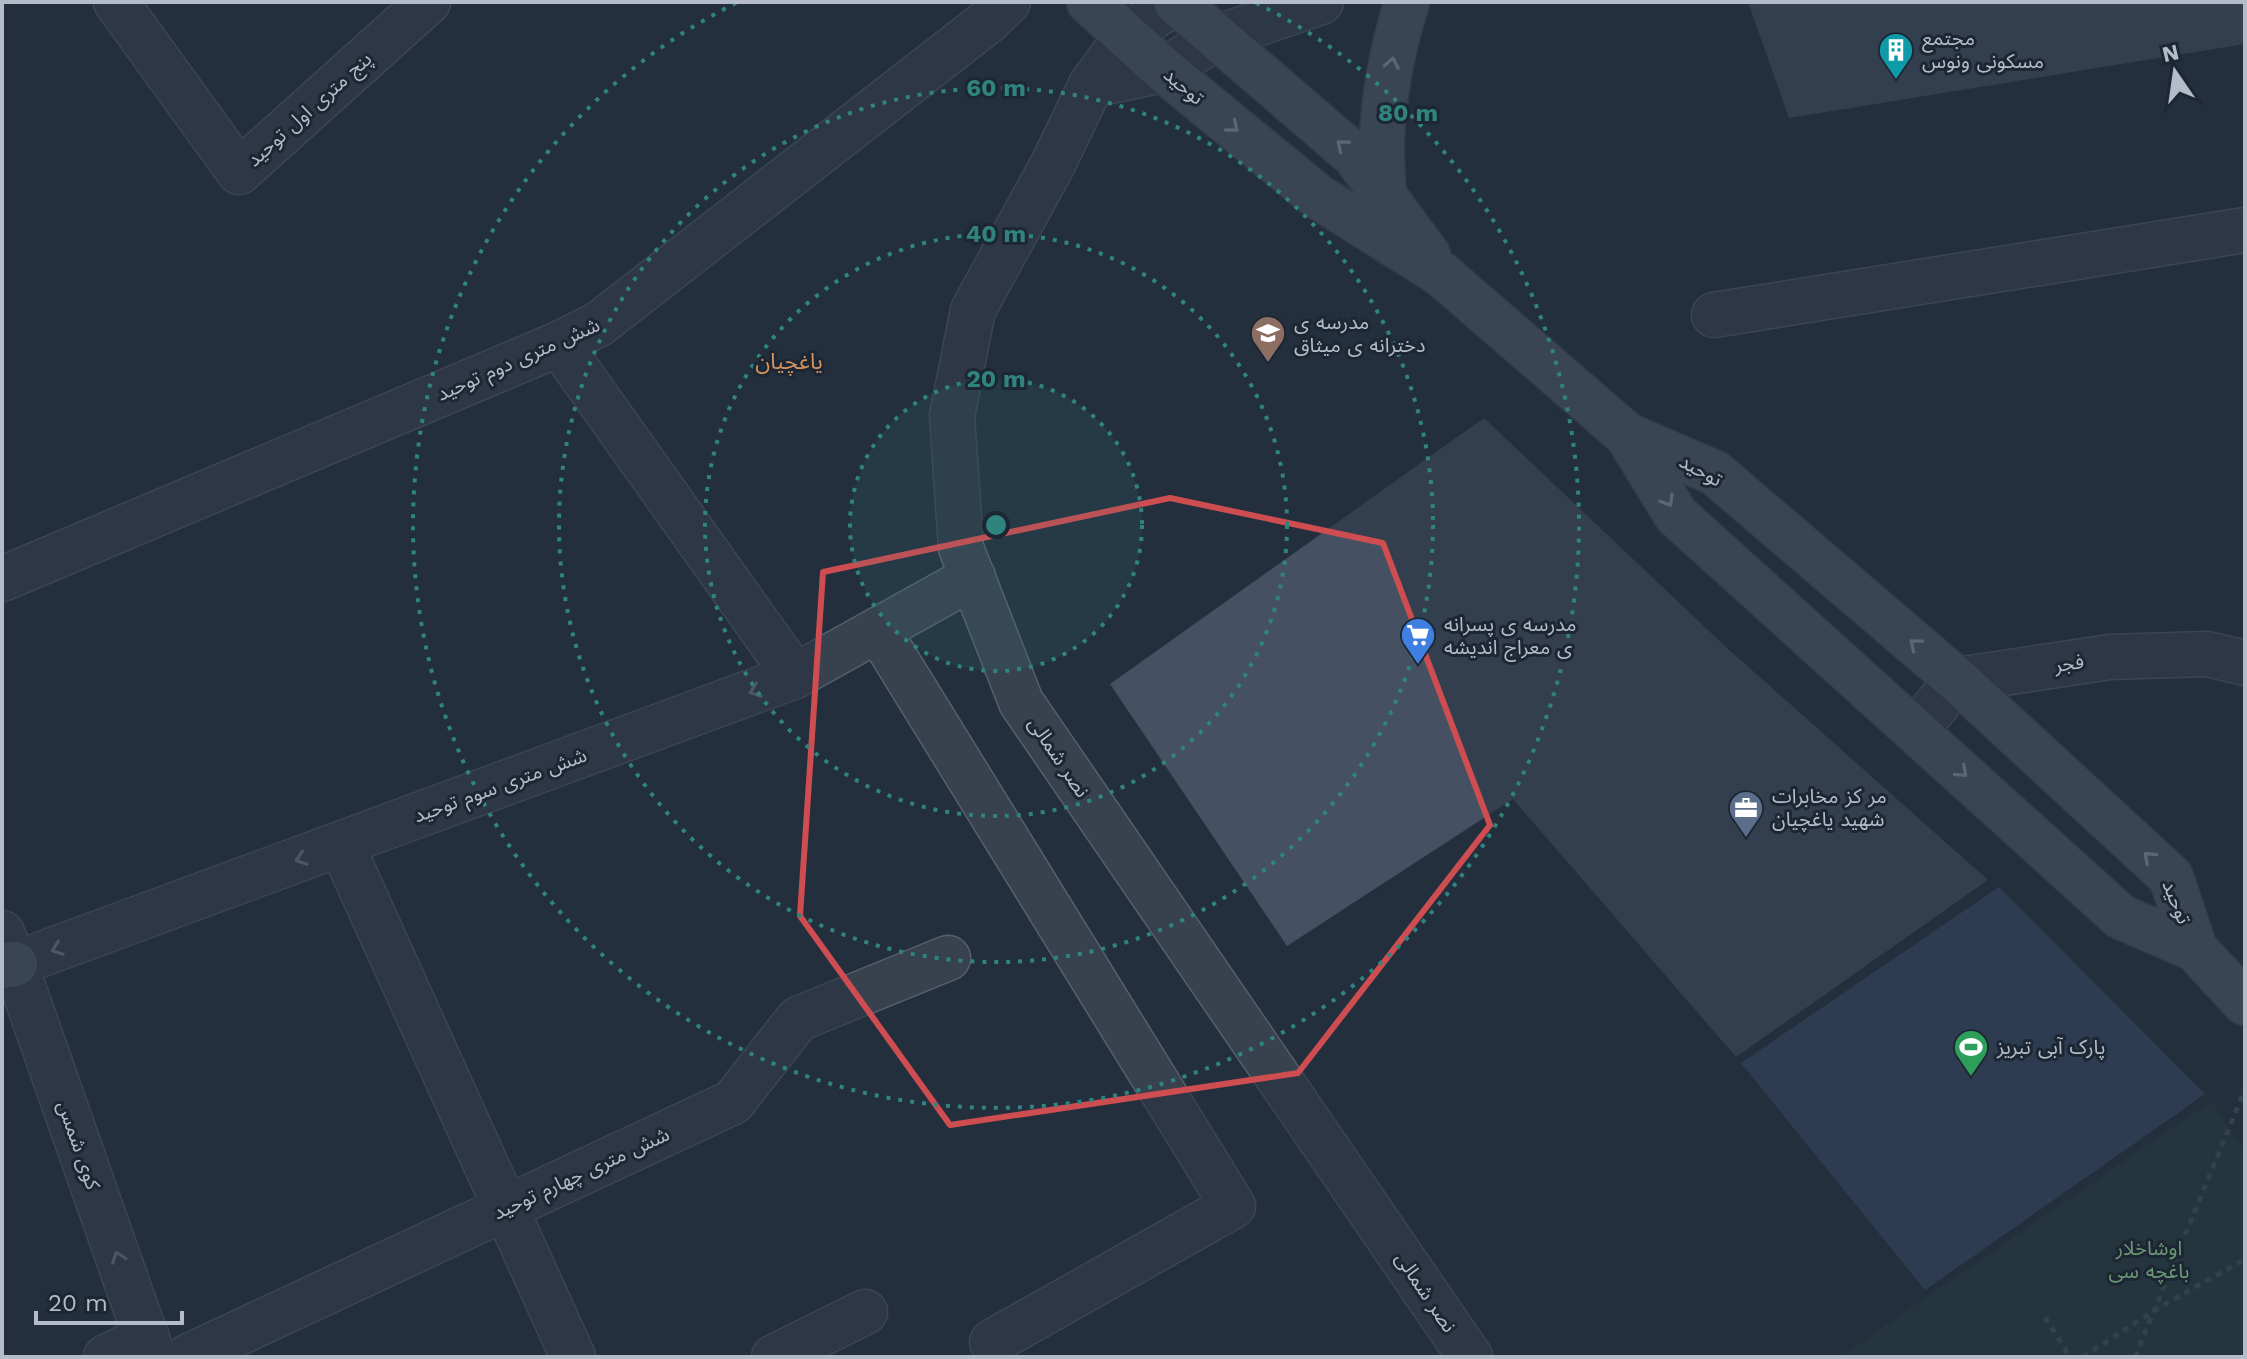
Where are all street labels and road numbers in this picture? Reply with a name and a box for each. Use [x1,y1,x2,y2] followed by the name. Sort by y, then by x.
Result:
[241,46,379,174] street label: پنج متری اول توحید
[1159,62,1209,110] street label: توحید
[433,312,605,409] street label: شش متری دوم توحید
[1675,449,1727,492] street label: توحید
[2052,649,2086,677] street label: فجر
[1023,712,1095,802] street label: نصر شمالی
[410,742,591,830] street label: شش متری سوم توحید
[2157,876,2197,928] street label: توحید
[53,1097,106,1193] street label: کوی شمس
[489,1122,674,1227] street label: شش متری چهارم توحید
[1390,1247,1462,1337] street label: نصر شمالی

